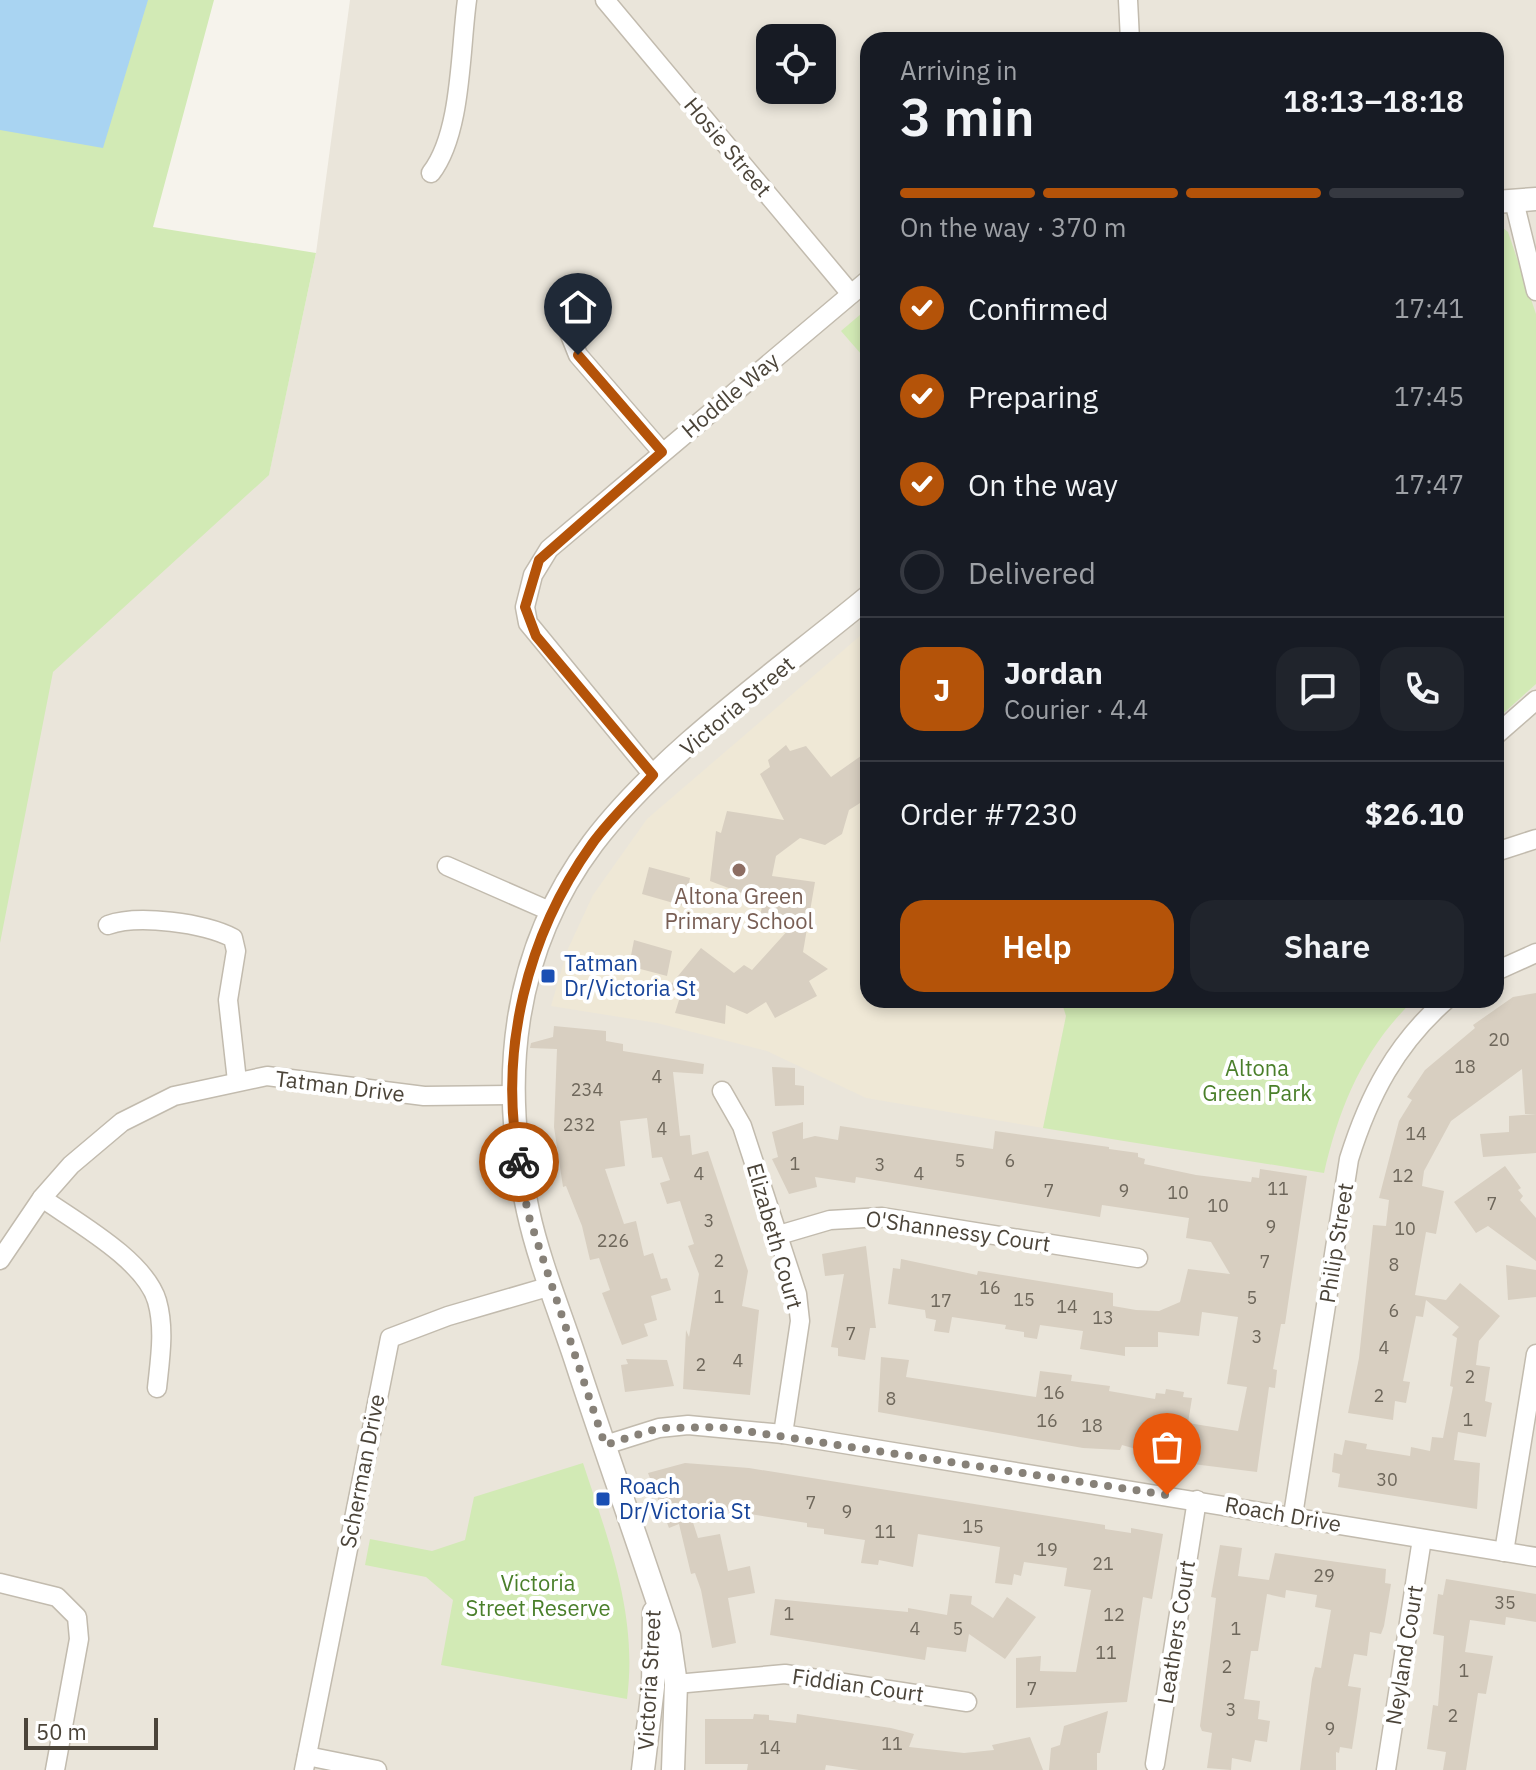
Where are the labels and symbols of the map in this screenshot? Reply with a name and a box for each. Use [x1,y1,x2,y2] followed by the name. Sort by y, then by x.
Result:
[678,91,779,203] street label: Hosie Street
[544,273,612,355] pin
[675,345,784,444] street label: Hoddle Way
[673,649,800,762] street label: Victoria Street
[730,861,748,879] marker: Altona Green Primary School
[664,881,814,935] place label: Altona Green Primary School
[564,948,696,1002] place label: Tatman Dr/Victoria St
[539,967,557,985] marker: Tatman Dr/Victoria St
[1488,1028,1510,1051] house number: 20
[1202,1053,1312,1107] park label: Altona Green Park
[1454,1055,1476,1078] house number: 18
[274,1063,406,1108] street label: Tatman Drive
[652,1065,663,1088] house number: 4
[571,1078,603,1101] house number: 234
[563,1113,595,1136] house number: 232
[657,1117,668,1140] house number: 4
[479,1122,559,1202] courier
[1405,1122,1427,1145] house number: 14
[955,1149,965,1172] house number: 5
[1005,1149,1015,1172] house number: 6
[790,1152,800,1175] house number: 1
[875,1153,885,1176] house number: 3
[741,1159,810,1312] street label: Elizabeth Court
[694,1162,705,1185] house number: 4
[914,1162,925,1185] house number: 4
[1392,1164,1414,1187] house number: 12
[1267,1177,1289,1200] house number: 11
[1044,1179,1054,1202] house number: 7
[1119,1179,1129,1202] house number: 9
[1167,1181,1189,1204] house number: 10
[1312,1181,1359,1305] street label: Philip Street
[1487,1192,1497,1215] house number: 7
[1207,1194,1229,1217] house number: 10
[864,1203,1052,1258] street label: O'Shannessy Court
[704,1209,714,1232] house number: 3
[1266,1215,1276,1238] house number: 9
[1394,1217,1416,1240] house number: 10
[597,1229,629,1252] house number: 226
[714,1249,724,1272] house number: 2
[1260,1250,1270,1273] house number: 7
[1389,1253,1399,1276] house number: 8
[979,1276,1001,1299] house number: 16
[714,1285,724,1308] house number: 1
[1247,1286,1257,1309] house number: 5
[1013,1288,1035,1311] house number: 15
[930,1289,952,1312] house number: 17
[1056,1295,1078,1318] house number: 14
[1389,1299,1399,1322] house number: 6
[1092,1306,1114,1329] house number: 13
[846,1322,856,1345] house number: 7
[1252,1325,1262,1348] house number: 3
[1379,1336,1390,1359] house number: 4
[733,1349,744,1372] house number: 4
[696,1353,706,1376] house number: 2
[1465,1365,1475,1388] house number: 2
[1043,1381,1065,1404] house number: 16
[1374,1384,1384,1407] house number: 2
[886,1387,896,1410] house number: 8
[332,1391,391,1550] street label: Scherman Drive
[1463,1408,1473,1431] house number: 1
[1036,1409,1058,1432] house number: 16
[1133,1413,1201,1495] pin
[1081,1414,1103,1437] house number: 18
[1376,1468,1398,1491] house number: 30
[619,1471,751,1525] place label: Roach Dr/Victoria St
[1223,1489,1344,1538] street label: Roach Drive
[594,1490,612,1508] marker: Roach Dr/Victoria St
[806,1491,816,1514] house number: 7
[842,1500,852,1523] house number: 9
[962,1515,984,1538] house number: 15
[874,1520,896,1543] house number: 11
[1036,1538,1058,1561] house number: 19
[1092,1552,1114,1575] house number: 21
[1150,1558,1201,1706] street label: Leathers Court
[1313,1564,1335,1587] house number: 29
[465,1568,611,1622] park label: Victoria Street Reserve
[1378,1583,1429,1727] street label: Neyland Court
[1494,1591,1516,1614] house number: 35
[784,1602,794,1625] house number: 1
[1103,1603,1125,1626] house number: 12
[630,1609,667,1751] street label: Victoria Street
[910,1617,921,1640] house number: 4
[953,1617,963,1640] house number: 5
[1231,1617,1241,1640] house number: 1
[1095,1641,1117,1664] house number: 11
[1222,1655,1232,1678] house number: 2
[1459,1659,1469,1682] house number: 1
[790,1661,926,1708] street label: Fiddian Court
[1027,1677,1037,1700] house number: 7
[1226,1698,1236,1721] house number: 3
[1448,1704,1458,1727] house number: 2
[24,1714,158,1750] scale bar
[1325,1717,1335,1740] house number: 9
[881,1732,903,1755] house number: 11
[759,1736,781,1759] house number: 14

